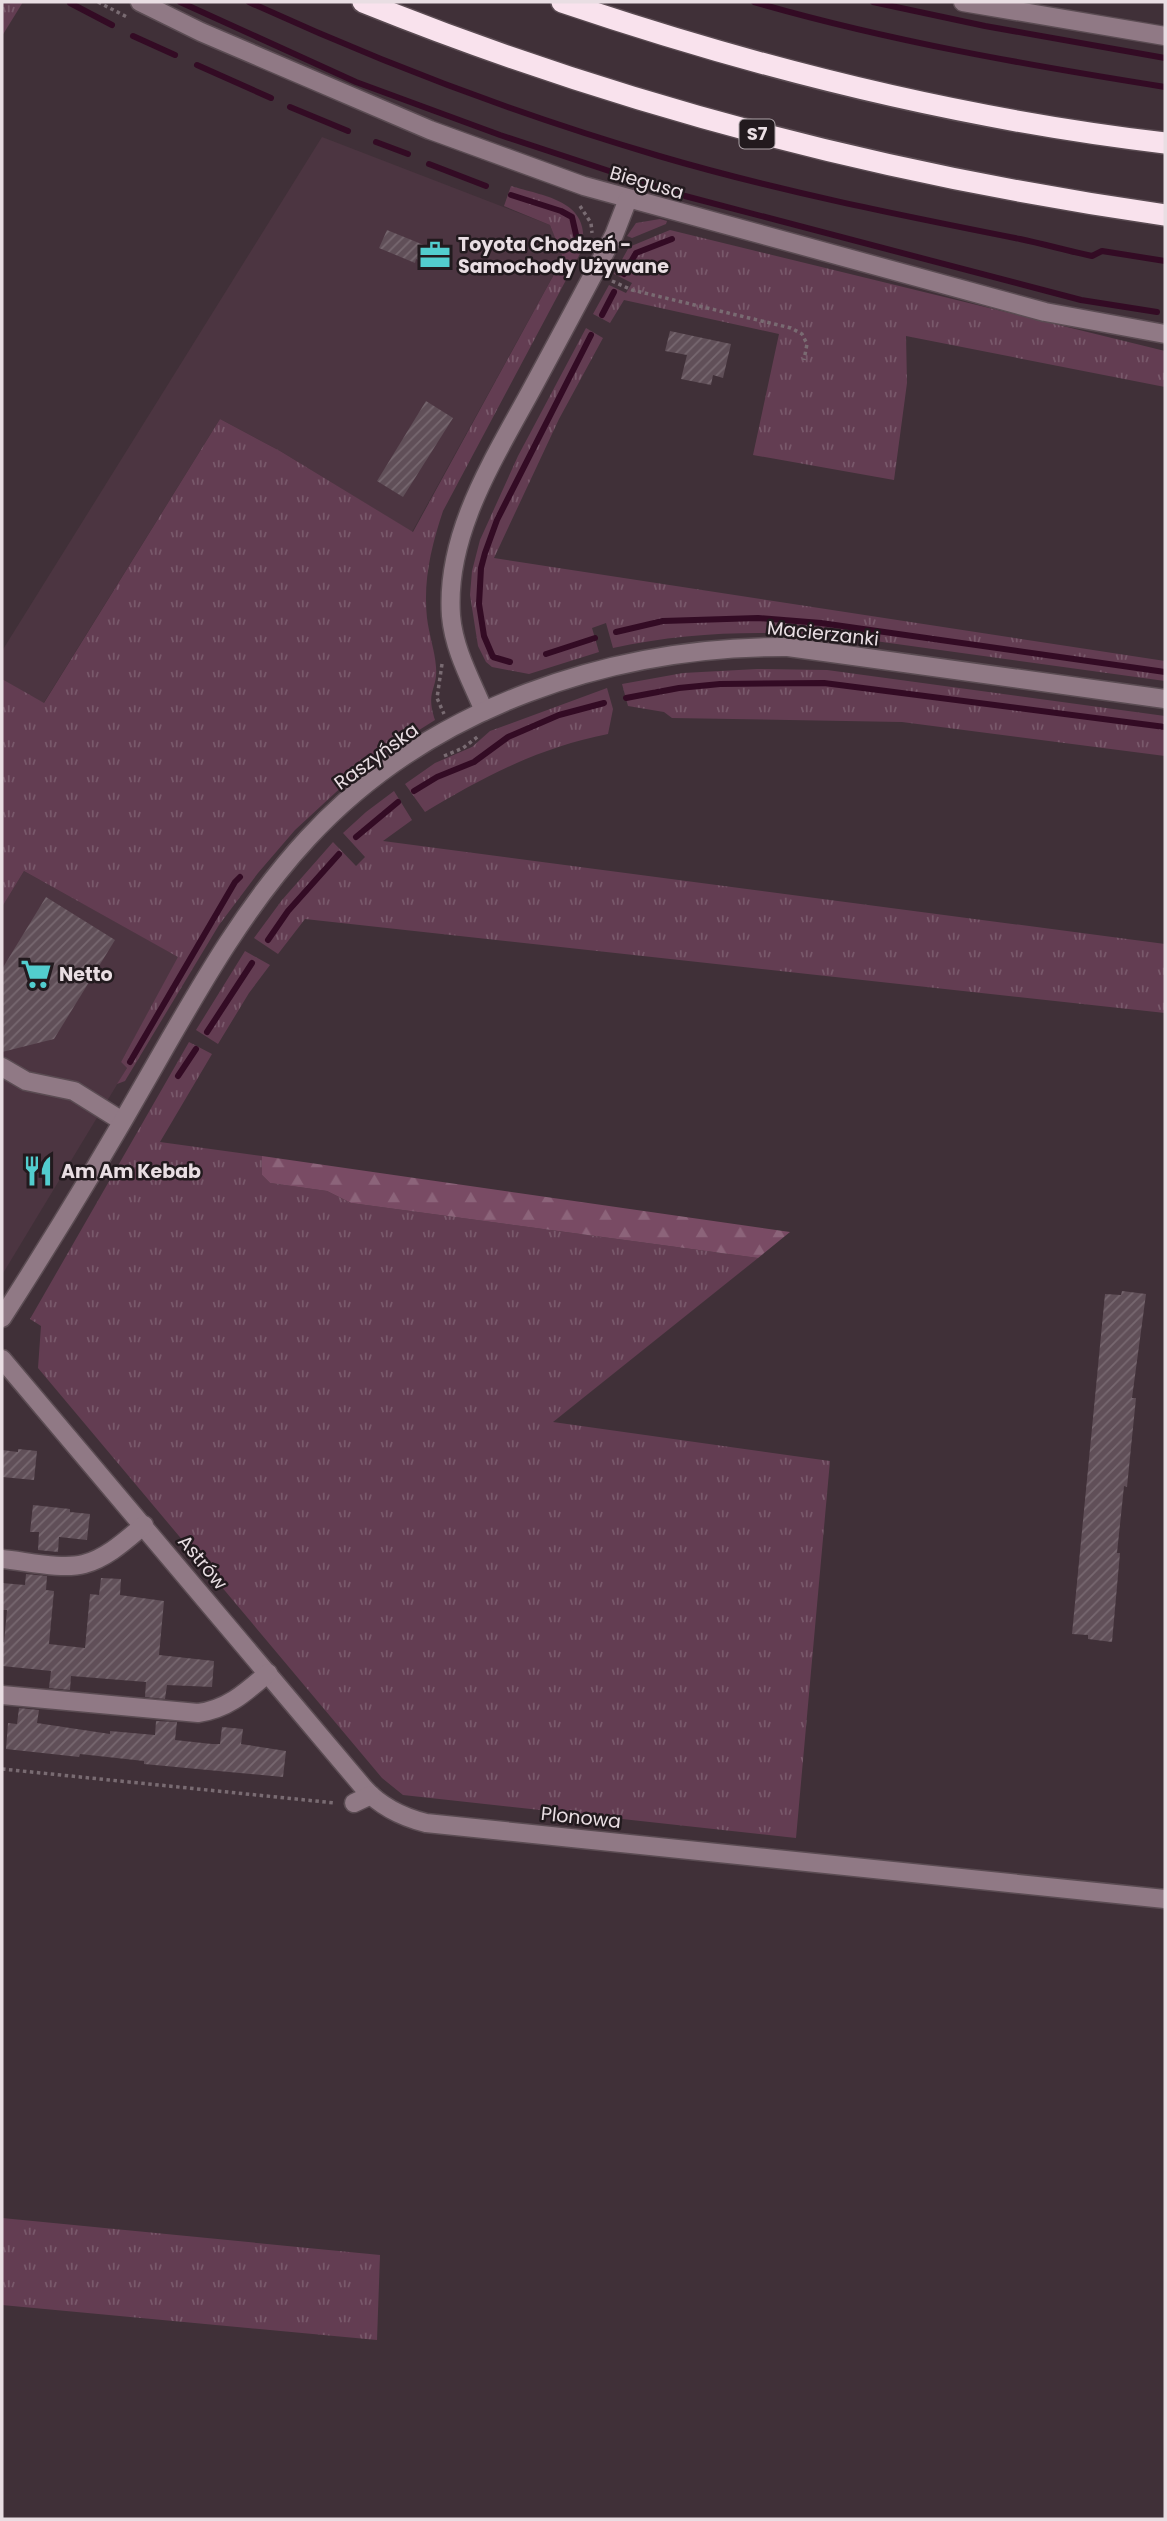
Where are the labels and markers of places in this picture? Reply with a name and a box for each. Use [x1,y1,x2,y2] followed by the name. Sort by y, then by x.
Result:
[458,231,669,280] place label: Toyota Chodzeń - Samochody Używane
[418,238,452,272] office icon: Toyota Chodzeń - Samochody Używane
[19,957,53,991] supermarket icon: Netto
[59,961,113,988] place label: Netto
[21,1154,55,1188] restaurant icon: Am Am Kebab
[61,1158,201,1185] place label: Am Am Kebab

